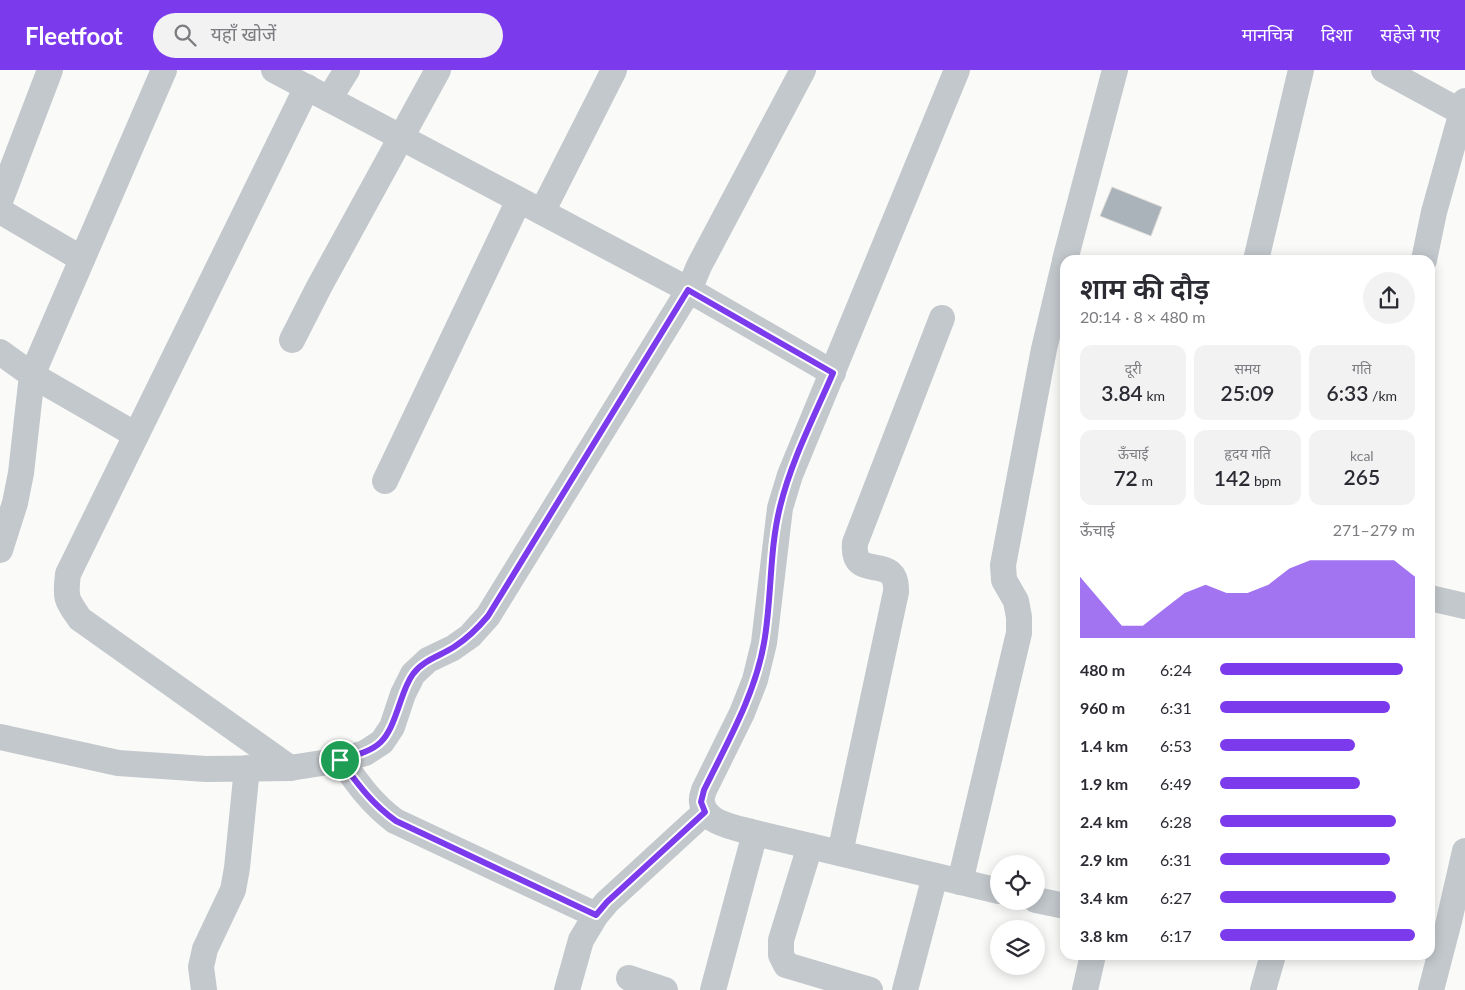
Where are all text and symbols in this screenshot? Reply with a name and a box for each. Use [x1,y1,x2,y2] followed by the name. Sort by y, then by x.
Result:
[153,13,503,58] search box
[25,21,123,50] text: Fleetfoot
[171,21,199,49] icon: search
[211,22,276,45] text: यहाँ खोजें
[1242,23,1293,45] text: मानचित्र
[1321,23,1352,45] text: दिशा
[1380,23,1440,45] text: सहेजे गए
[1080,271,1209,305] text: शाम की दौड़
[1363,272,1415,324] button: share
[1080,307,1205,326] text: 20:14 · 8 × 480 m
[1125,360,1142,377] text: दूरी
[1235,360,1260,377] text: समय
[1352,360,1372,377] text: गति
[1101,380,1143,405] text: 3.84
[1220,380,1275,405] text: 25:09
[1327,380,1368,405] text: 6:33
[1143,387,1165,404] text: km
[1368,387,1397,404] text: /km
[1118,445,1148,462] text: ऊँचाई
[1224,445,1271,462] text: हृदय गति
[1350,447,1374,464] text: kcal
[1344,464,1380,489] text: 265
[1113,465,1138,490] text: 72
[1214,465,1250,490] text: 142
[1138,472,1153,489] text: m
[1250,472,1281,489] text: bpm
[1080,520,1115,539] text: ऊँचाई
[1333,520,1415,539] text: 271–279 m
[1080,660,1125,679] text: 480 m
[1160,660,1192,679] text: 6:24
[1080,698,1125,717] text: 960 m
[1160,698,1192,717] text: 6:31
[1080,736,1128,755] text: 1.4 km
[1160,736,1192,755] text: 6:53
[319,739,361,781] pin
[326,746,354,774] icon: arrive
[1080,774,1128,793] text: 1.9 km
[1160,774,1192,793] text: 6:49
[1080,812,1128,831] text: 2.4 km
[1160,812,1192,831] text: 6:28
[1080,850,1128,869] text: 2.9 km
[1160,850,1192,869] text: 6:31
[990,855,1045,975] map controls
[990,855,1045,910] button: locate
[1080,888,1128,907] text: 3.4 km
[1160,888,1192,907] text: 6:27
[990,920,1045,975] button: layers
[1080,926,1128,945] text: 3.8 km
[1160,926,1192,945] text: 6:17

